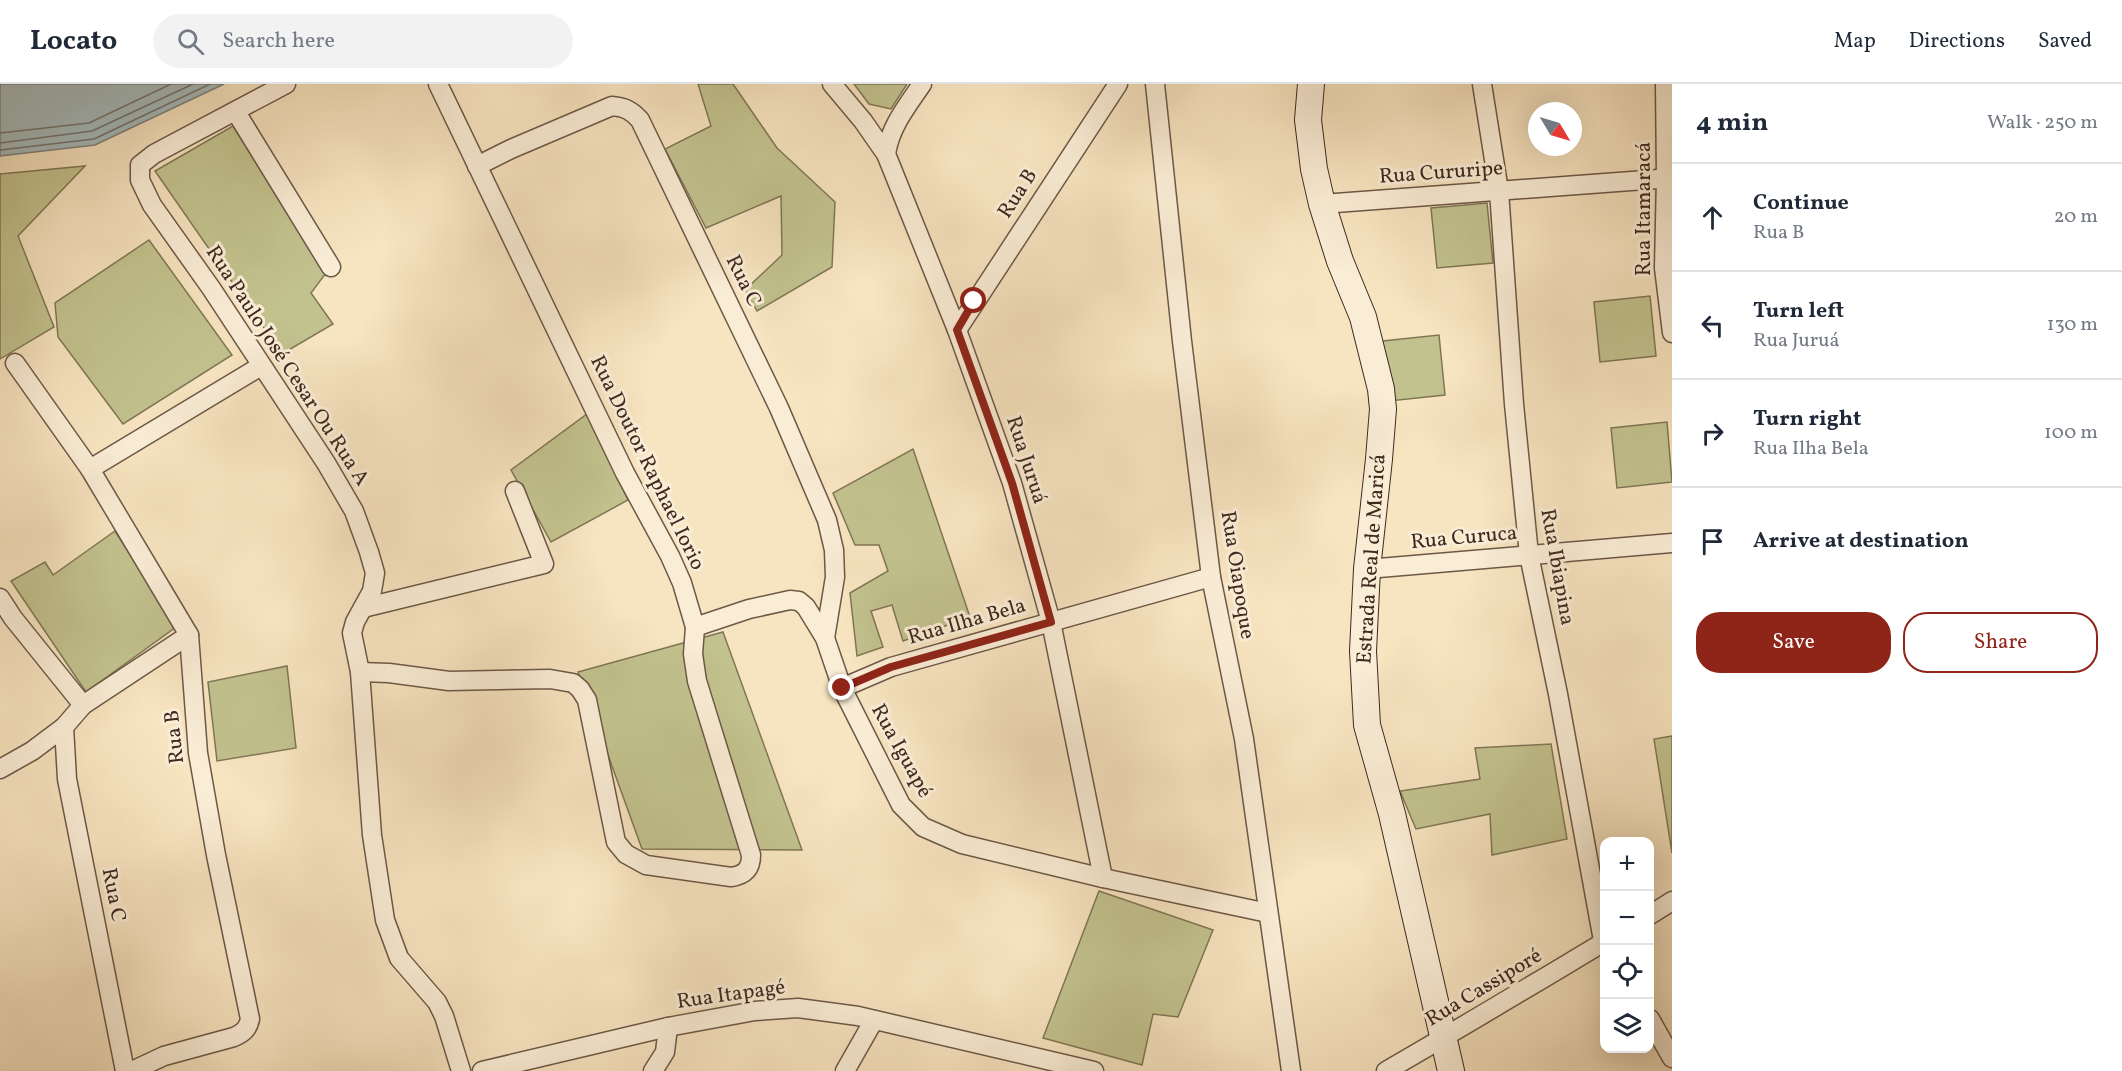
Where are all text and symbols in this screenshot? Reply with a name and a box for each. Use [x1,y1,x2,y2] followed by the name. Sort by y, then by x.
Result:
[153,14,573,68] search box
[30,22,117,61] text: Locato
[174,25,207,58] icon: search
[222,26,335,57] text: Search here
[1834,27,1876,56] text: Map
[1909,27,2005,56] text: Directions
[2038,27,2092,56] text: Saved
[1528,102,1582,156] north arrow
[1696,105,1768,141] text: 4 min
[1987,109,2098,137] text: Walk · 250 m
[1630,142,1659,276] street label: Rua Itamaracá
[1378,154,1504,192] street label: Rua Cururipe
[991,163,1045,225] street label: Rua B
[1753,188,1849,219] text: Continue
[1696,201,1729,234] icon: ahead
[2054,203,2098,231] text: 20 m
[1753,219,1804,247] text: Rua B
[198,240,376,492] street label: Rua Paulo José Cesar Ou Rua A
[718,250,768,312] street label: Rua C
[960,287,986,313] route start
[1753,296,1844,327] text: Turn left
[1696,309,1729,342] icon: left
[2047,311,2098,339] text: 130 m
[1753,327,1839,355] text: Rua Juruá
[582,351,712,575] street label: Rua Doutor Raphael Iorio
[1753,404,1861,435] text: Turn right
[998,412,1054,508] street label: Rua Juruá
[1696,417,1729,450] icon: right
[2044,419,2098,447] text: 100 m
[1753,435,1869,463] text: Rua Ilha Bela
[1350,453,1394,665] street label: Estrada Real de Maricá
[1532,506,1582,628] street label: Rua Ibiapina
[1213,509,1261,641] street label: Rua Oiapoque
[1409,519,1519,557] street label: Rua Curuca
[1696,525,1729,558] icon: arrive
[1753,526,1969,557] text: Arrive at destination
[905,591,1029,653] street label: Rua Ilha Bela
[1696,612,1891,673] button: Save
[1903,612,2098,673] button: Share
[828,674,854,700] route end
[863,699,939,803] street label: Rua Iguapé
[158,709,192,765] street label: Rua B
[1600,837,1654,1053] map controls
[1600,837,1654,891] button: +
[94,865,132,925] street label: Rua C
[1600,891,1654,945] button: −
[1420,942,1548,1034] street label: Rua Cassiporé
[1600,945,1654,999] button: locate
[675,973,787,1017] street label: Rua Itapagé
[1600,999,1654,1053] button: layers

